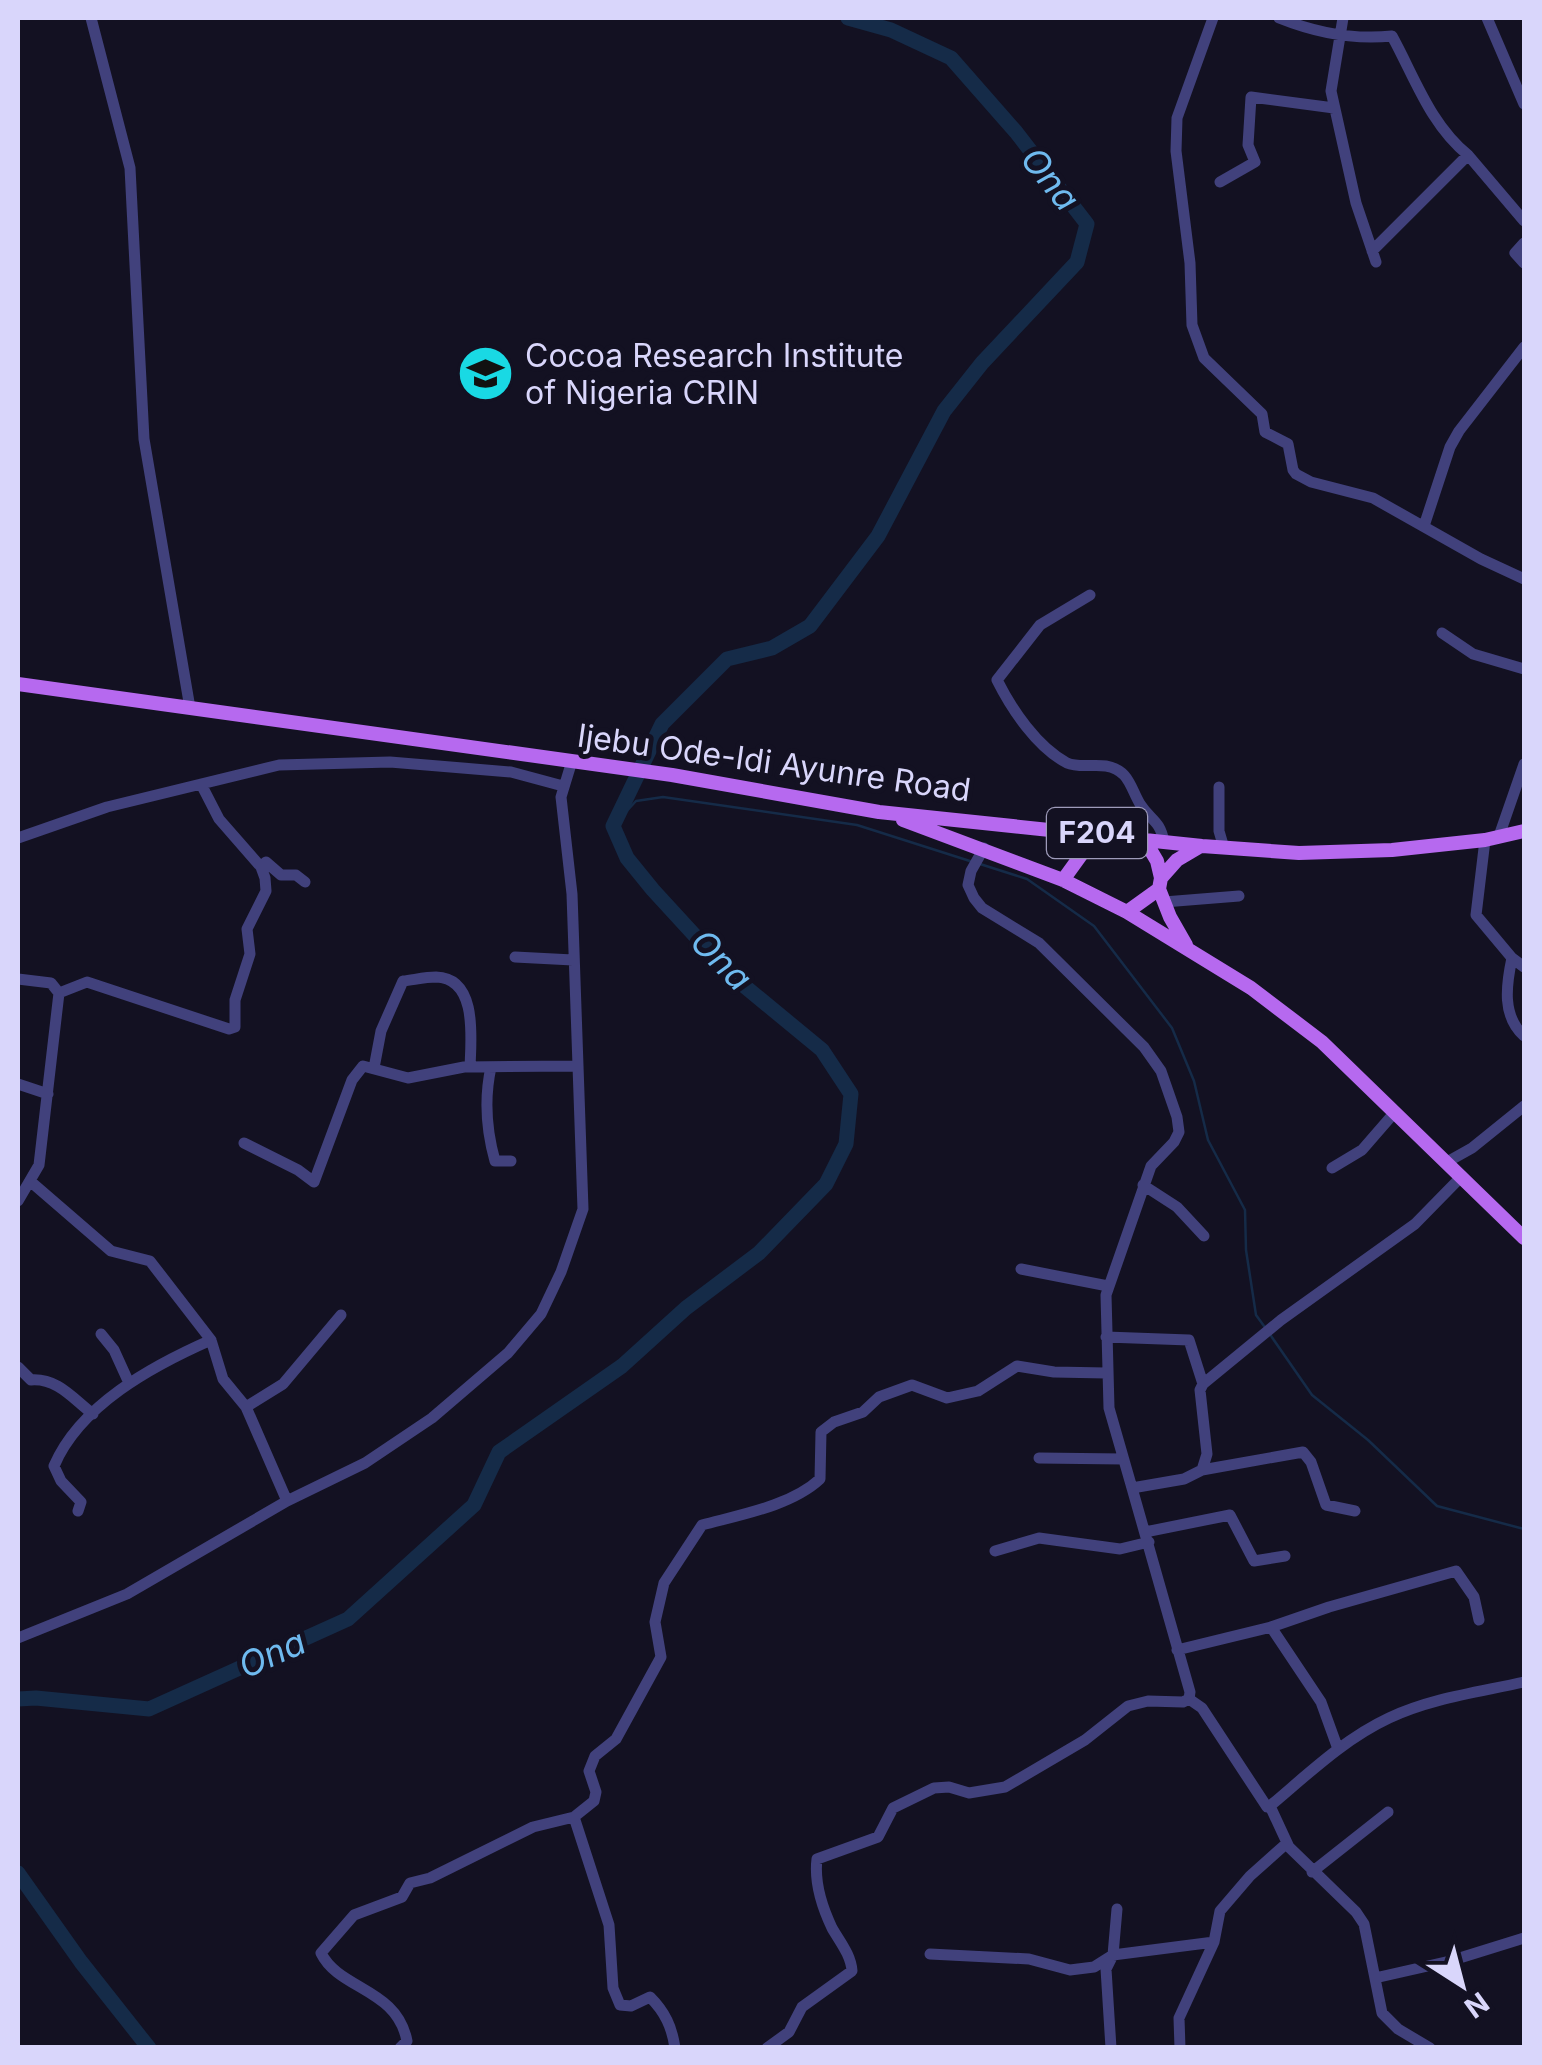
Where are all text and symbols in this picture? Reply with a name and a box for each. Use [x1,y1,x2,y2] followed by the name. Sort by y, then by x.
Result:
[1013,138,1089,218] water label: Ona
[525,336,903,412] place label: Cocoa Research Institute of Nigeria CRIN
[456,344,516,404] school or university icon: Cocoa Research Institute of Nigeria CRIN
[575,716,973,809] street label: Ijebu Ode-Idi Ayunre Road
[1047,808,1147,858] road number: F204
[682,920,761,999] water label: Ona
[232,1620,312,1686] water label: Ona
[1412,1935,1512,2035] north arrow
[1458,1985,1495,2025] text: N

